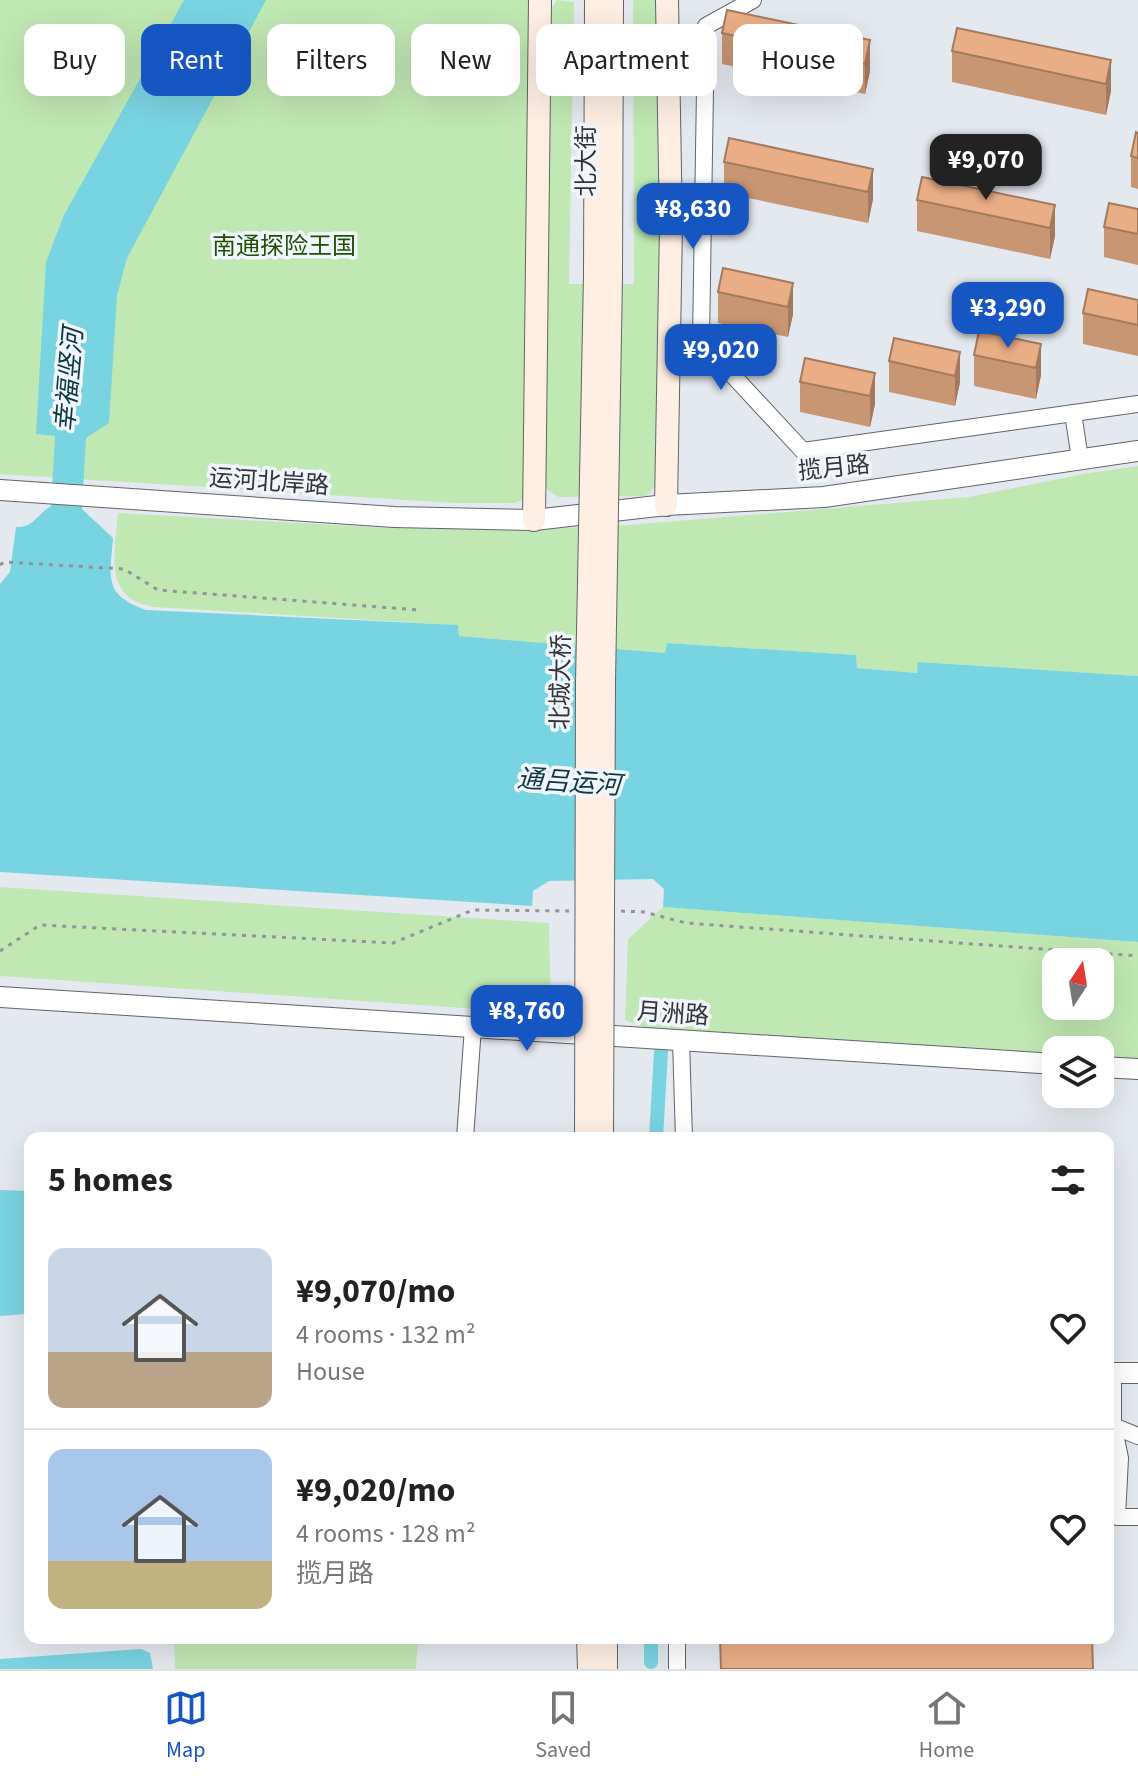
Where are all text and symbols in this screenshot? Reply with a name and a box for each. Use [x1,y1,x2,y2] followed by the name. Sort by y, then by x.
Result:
[24,24,125,96] chip: Buy
[141,24,251,96] chip: Rent
[267,24,395,96] chip: Filters
[411,24,520,96] chip: New
[536,24,717,96] chip: Apartment
[733,24,863,96] chip: House
[569,125,604,197] street label: 北大街
[921,134,1051,202] pin: ¥9,070
[948,141,1024,178] text: ¥9,070
[628,183,758,251] pin: ¥8,630
[655,190,731,227] text: ¥8,630
[212,229,356,264] park label: 南通探险王国
[943,282,1073,350] pin: ¥3,290
[970,289,1046,326] text: ¥3,290
[46,322,92,433] water label: 幸福竖河
[656,324,786,392] pin: ¥9,020
[683,331,759,368] text: ¥9,020
[796,447,872,489] street label: 揽月路
[208,460,330,504] street label: 运河北岸路
[543,634,579,730] street label: 北城大桥
[516,760,627,804] water label: 通吕运河
[1042,948,1114,1020] north arrow
[1042,948,1114,1108] map controls
[462,985,592,1053] pin: ¥8,760
[489,992,565,1029] text: ¥8,760
[636,994,710,1034] street label: 月洲路
[1042,1036,1114,1108] button: layers
[48,1156,173,1205] text: 5 homes
[1046,1158,1090,1202] icon: filters
[296,1267,456,1316] text: ¥9,070/mo
[112,1280,208,1376] icon: home
[1046,1306,1090,1350] icon: heart
[296,1316,475,1353] text: 4 rooms · 132 m²
[296,1353,365,1390] text: House
[296,1466,456,1515] text: ¥9,020/mo
[112,1481,208,1577] icon: home
[1046,1507,1090,1551] icon: heart
[296,1515,475,1552] text: 4 rooms · 128 m²
[296,1555,374,1592] text: 揽月路
[164,1686,208,1766] tab: Map
[535,1686,591,1766] tab: Saved
[919,1686,974,1766] tab: Home

